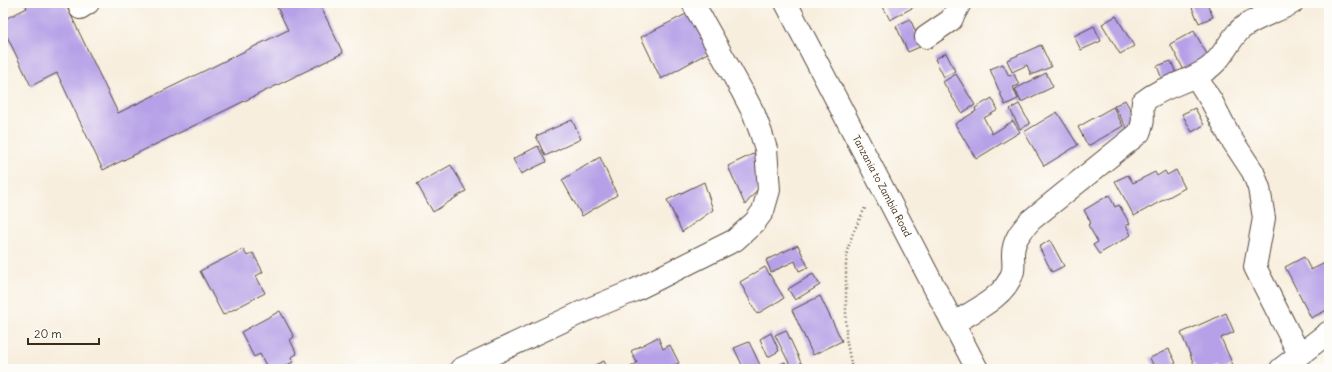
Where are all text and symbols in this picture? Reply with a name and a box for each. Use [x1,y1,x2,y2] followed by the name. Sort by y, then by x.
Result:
[850,133,914,239] street label: Tanzania to Zambia Road
[28,320,99,346] scale bar
[34,326,62,341] text: 20 m

